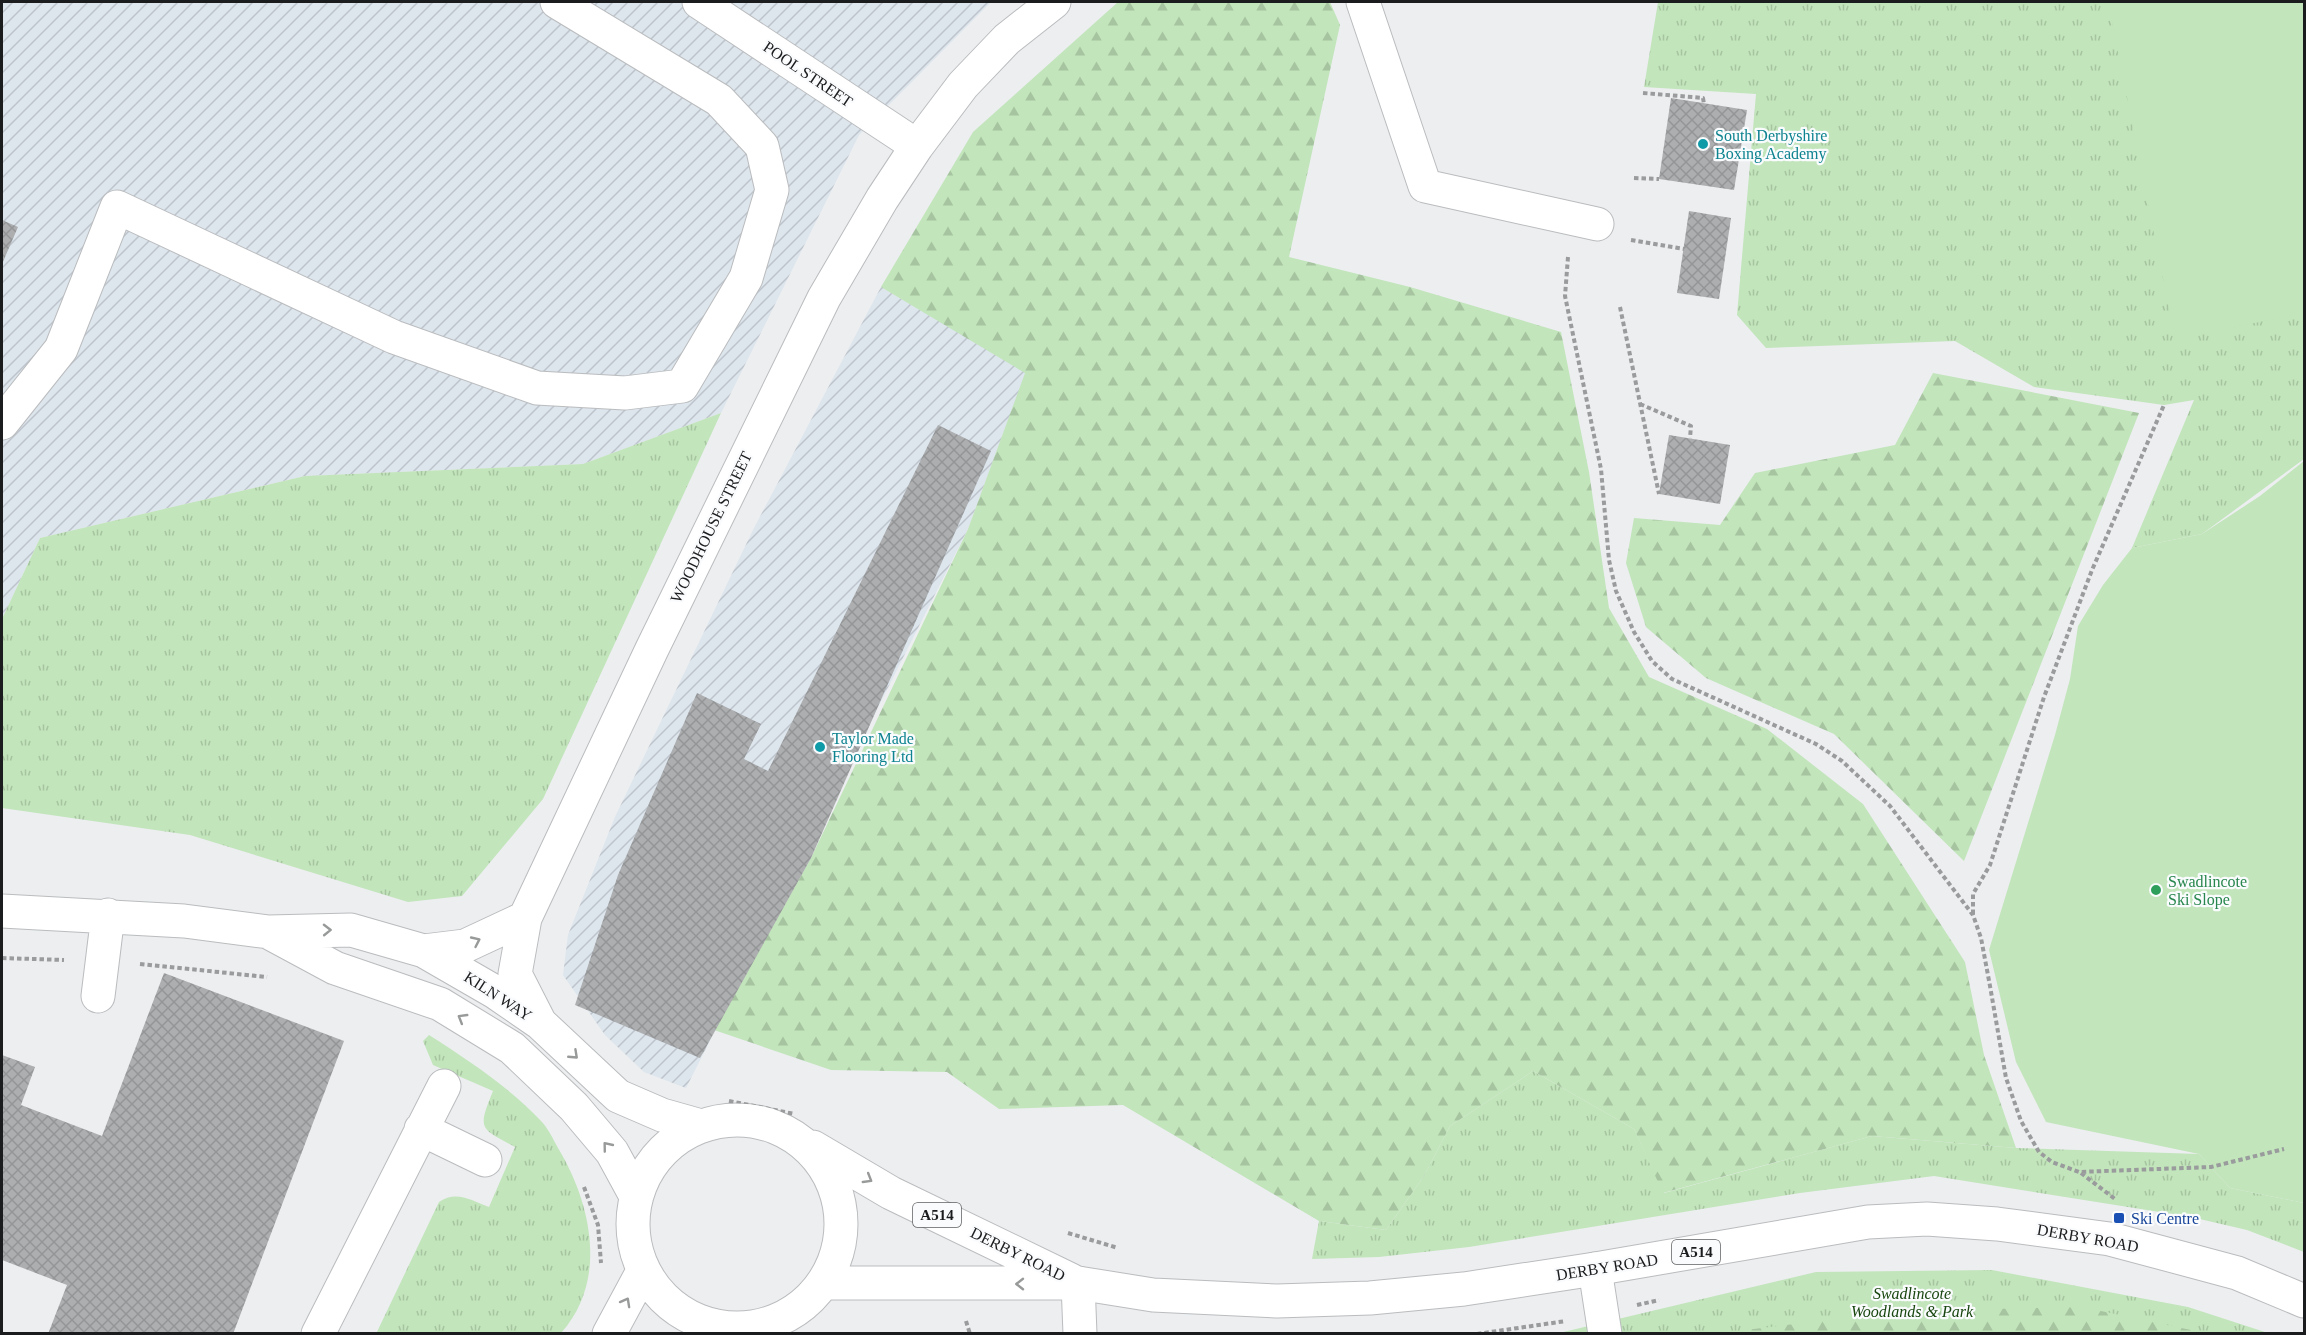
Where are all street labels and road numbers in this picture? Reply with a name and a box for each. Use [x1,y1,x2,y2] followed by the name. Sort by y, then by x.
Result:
[760,38,856,110] street label: POOL STREET
[667,449,755,605] street label: WOODHOUSE STREET
[461,968,535,1024] street label: KILN WAY
[913,1203,961,1227] road number: A514
[2036,1221,2140,1255] street label: DERBY ROAD
[968,1224,1068,1284] street label: DERBY ROAD
[1672,1240,1720,1264] road number: A514
[1555,1251,1659,1283] street label: DERBY ROAD

